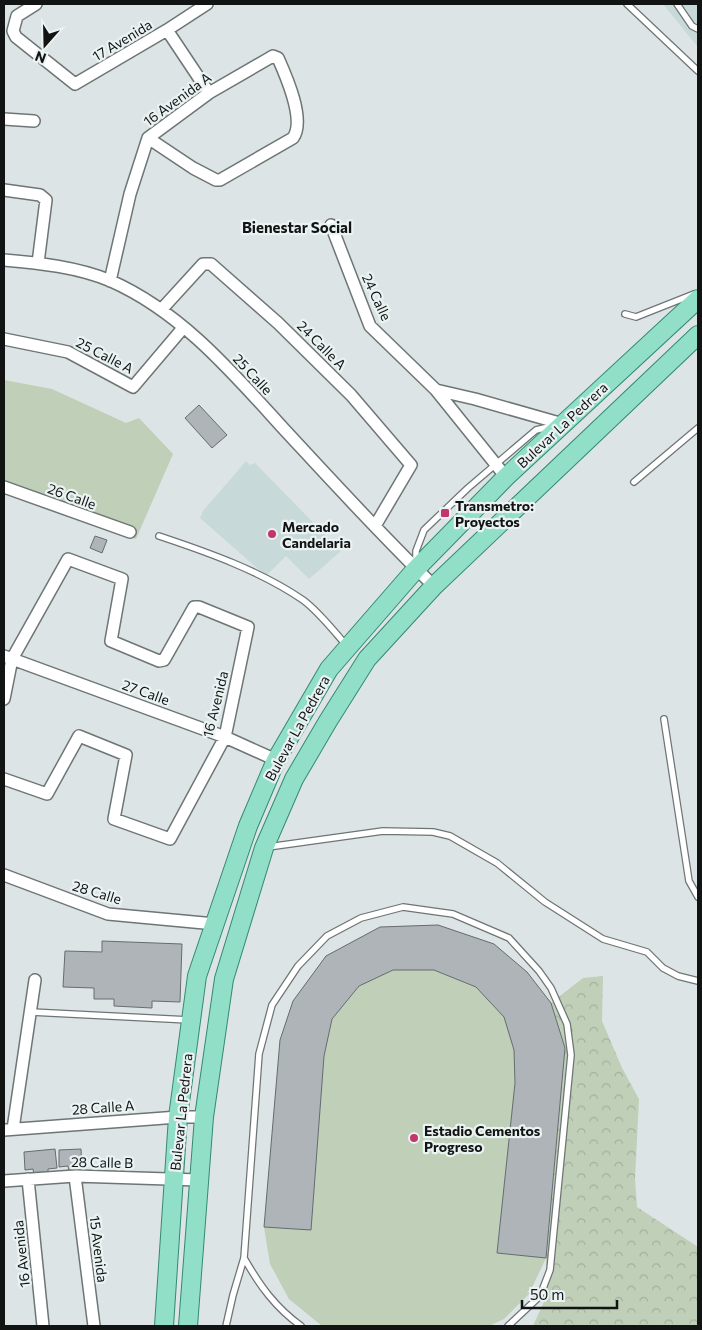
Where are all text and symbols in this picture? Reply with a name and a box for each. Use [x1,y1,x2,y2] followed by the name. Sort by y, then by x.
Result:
[89,16,155,64] street label: 17 Avenida
[20,20,70,70] north arrow
[33,48,48,67] text: N
[140,68,215,129] street label: 16 Avenida A
[242,218,352,236] district label: Bienestar Social
[359,271,395,323] street label: 24 Calle
[294,317,350,373] street label: 24 Calle A
[73,333,137,377] street label: 25 Calle A
[230,350,276,398] street label: 25 Calle
[513,379,611,471] street label: Bulevar La Pedrera
[45,479,99,513] street label: 26 Calle
[455,497,534,530] place label: Transmetro: Proyectos
[439,507,451,519] marker: Transmetro: Proyectos
[282,518,351,551] place label: Mercado Candelaria
[266,528,278,540] marker: Mercado Candelaria
[199,669,231,739] street label: 16 Avenida
[261,672,333,784] street label: Bulevar La Pedrera
[120,676,172,708] street label: 27 Calle
[70,877,124,907] street label: 28 Calle
[166,1053,196,1171] street label: Bulevar La Pedrera
[71,1096,135,1118] street label: 28 Calle A
[424,1122,541,1155] place label: Estadio Cementos Progreso
[408,1132,420,1144] marker: Estadio Cementos Progreso
[71,1153,133,1171] street label: 28 Calle B
[86,1215,112,1283] street label: 15 Avenida
[9,1219,33,1289] street label: 16 Avenida
[522,1278,617,1310] scale bar
[530,1285,564,1303] text: 50 m

